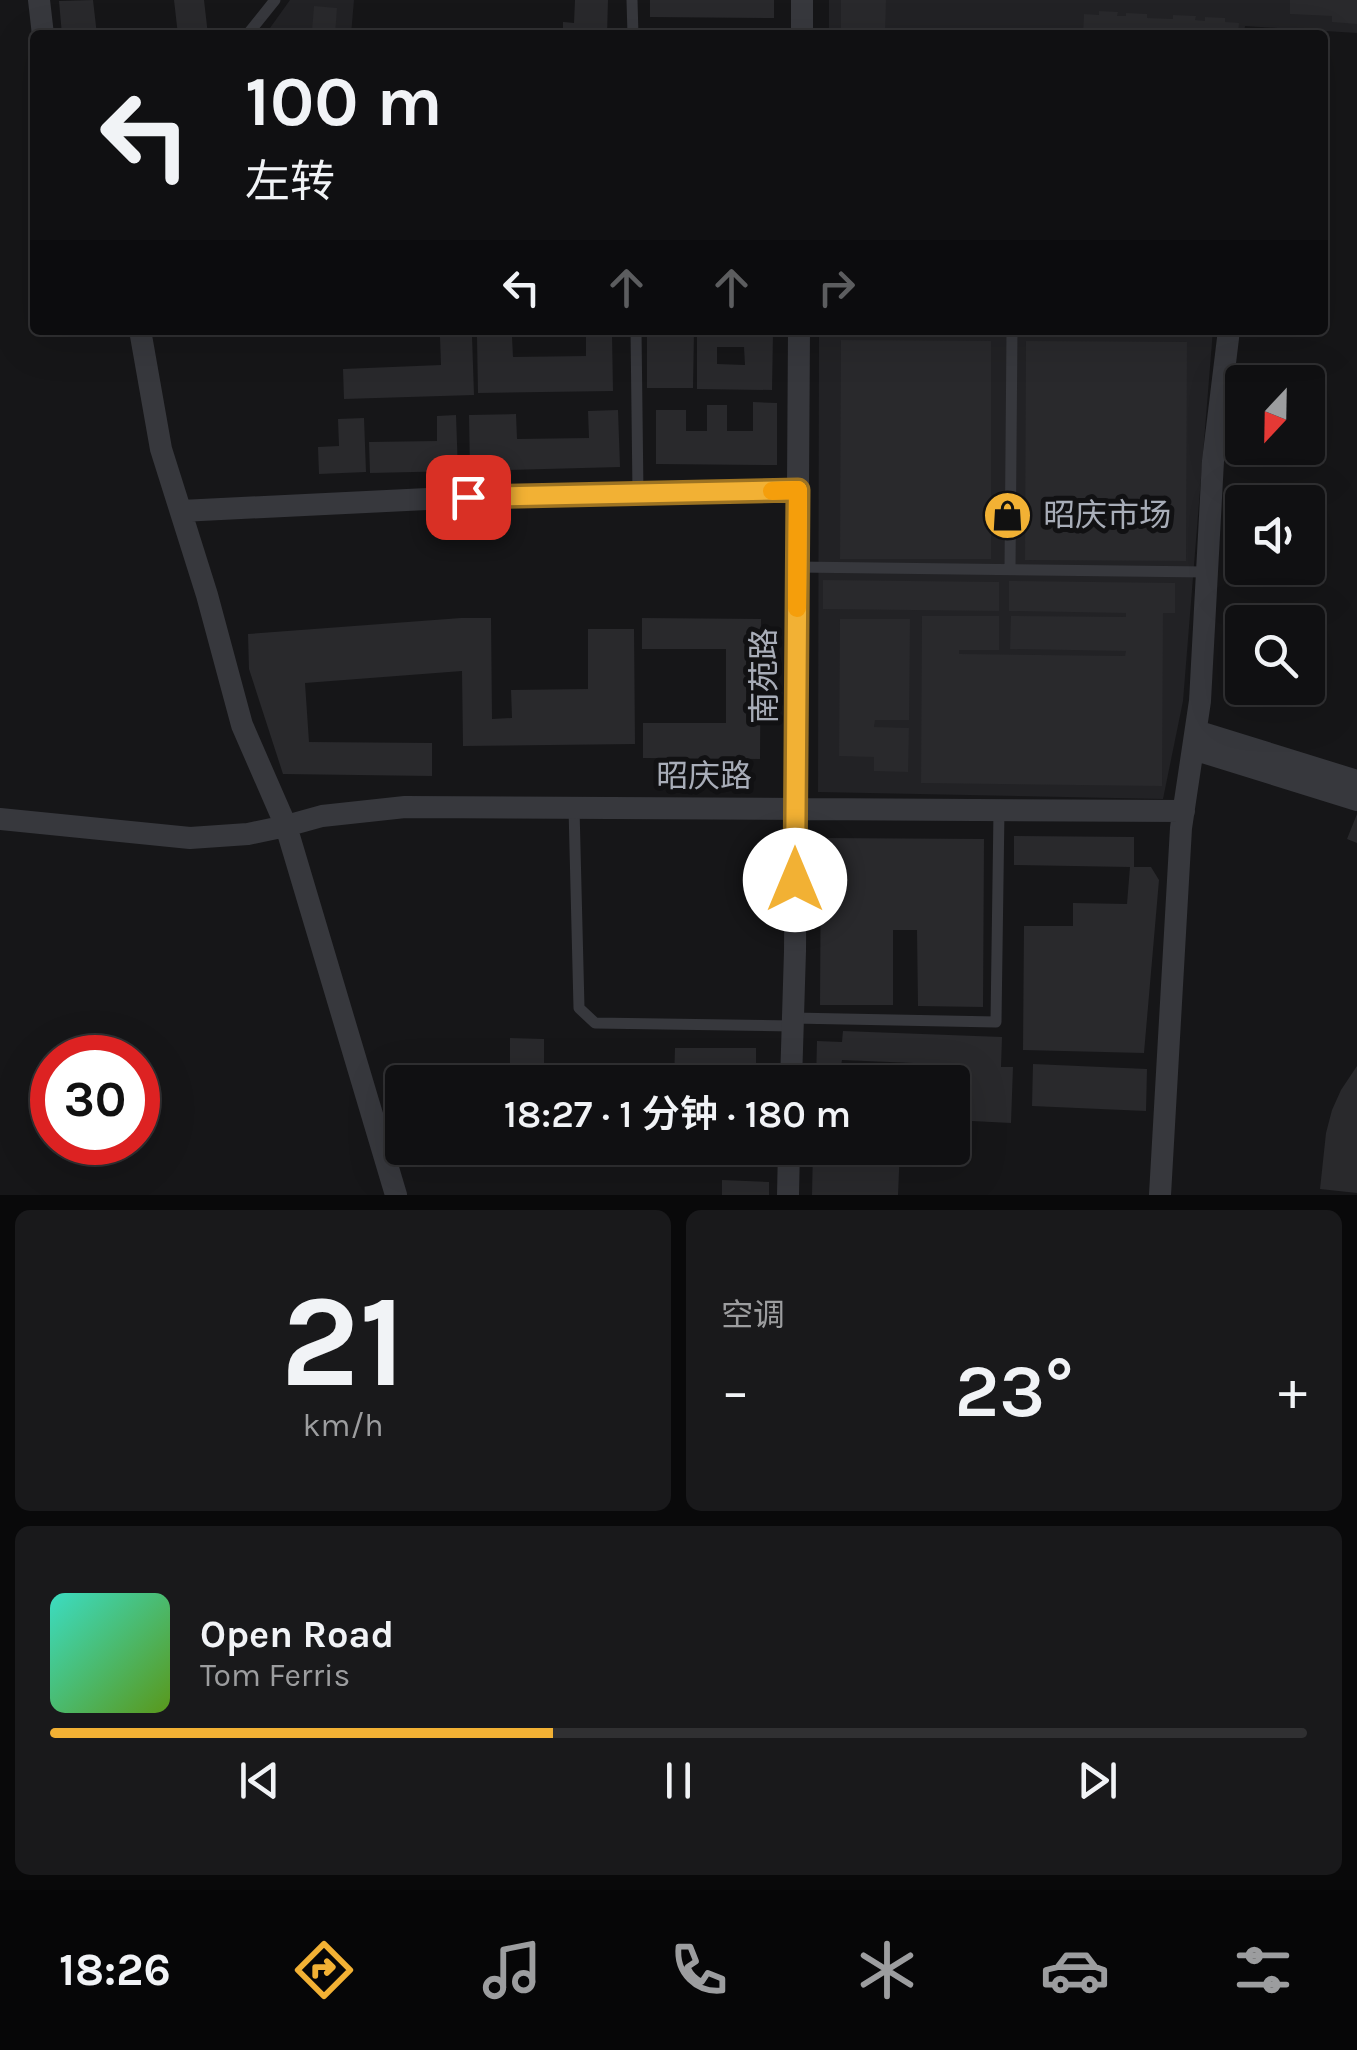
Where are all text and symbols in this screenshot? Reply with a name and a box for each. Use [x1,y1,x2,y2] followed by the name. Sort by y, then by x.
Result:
[245,61,443,143] text: 100 m
[80,70,210,200] icon: left
[245,156,335,208] text: 左转
[494,260,549,315] icon: left
[599,260,654,315] icon: ahead
[704,260,759,315] icon: ahead
[809,260,864,315] icon: right
[1225,365,1325,465] north arrow
[1225,365,1325,705] map controls
[426,455,511,540] pin
[441,470,496,525] icon: arrive
[1225,485,1325,585] button: sound
[982,489,1034,541] shop icon: 昭庆市场
[1043,497,1171,534] place label: 昭庆市场
[1225,605,1325,705] button: search
[746,628,783,724] street label: 南苑路
[656,758,752,795] street label: 昭庆路
[743,828,847,932] position arrow
[30,1035,160,1165] speed limit sign: 30
[504,1092,851,1137] text: 18:27 · 1 分钟 · 180 m
[281,1266,406,1418] text: 21
[721,1297,785,1334] text: 空调
[955,1347,1074,1435] text: 23°
[721,1359,750,1423] text: −
[1278,1359,1307,1423] text: +
[302,1407,384,1444] text: km/h
[200,1612,394,1657] text: Open Road
[200,1657,350,1694] text: Tom Ferris
[232,1753,287,1808] icon: previous
[651,1753,706,1808] icon: pause
[1070,1753,1125,1808] icon: next
[289,1935,359,2005] icon: directions
[477,1935,547,2005] icon: music
[664,1935,734,2005] icon: phone
[852,1935,922,2005] icon: climate
[1040,1935,1110,2005] icon: car
[1228,1935,1298,2005] icon: filters
[59,1944,171,1996] text: 18:26

